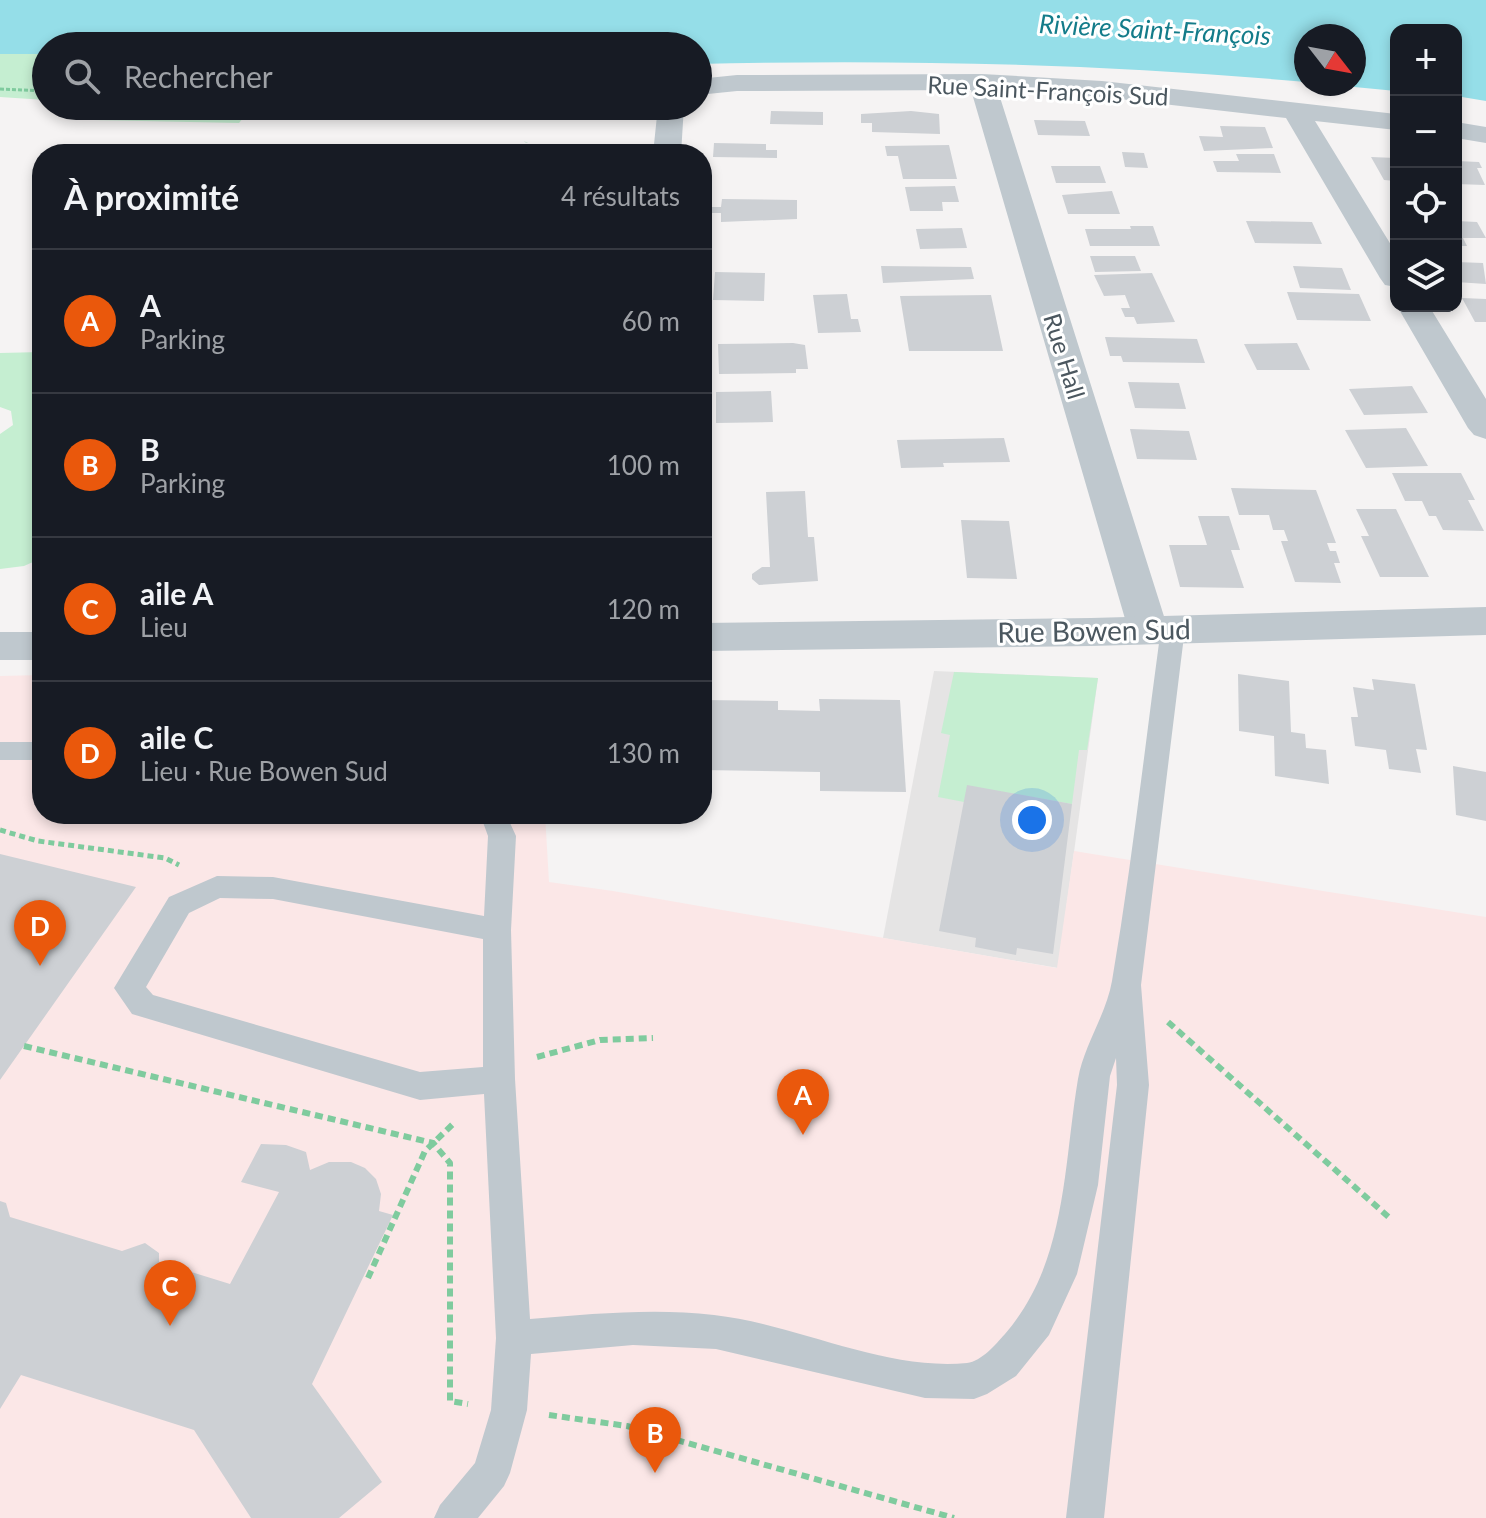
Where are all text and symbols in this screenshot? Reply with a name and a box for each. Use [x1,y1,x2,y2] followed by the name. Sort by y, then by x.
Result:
[1038,7,1272,51] water label: Rivière Saint-François
[1294,24,1366,96] north arrow
[1390,24,1462,312] map controls
[1390,24,1462,96] button: +
[32,32,712,120] search box
[60,54,104,98] icon: search
[124,58,273,94] text: Rechercher
[927,69,1169,111] street label: Rue Saint-François Sud
[1390,96,1462,168] button: −
[1390,168,1462,240] button: locate
[64,176,239,217] text: À proximité
[561,180,680,212] text: 4 résultats
[1390,240,1462,312] button: layers
[140,287,161,323] text: A
[81,305,99,337] text: A
[622,305,680,337] text: 60 m
[1038,310,1092,402] street label: Rue Hall
[140,323,225,355] text: Parking
[140,431,160,467] text: B
[81,449,99,481] text: B
[607,449,680,481] text: 100 m
[140,467,225,499] text: Parking
[140,575,213,611] text: aile A
[81,593,99,625] text: C
[607,593,680,625] text: 120 m
[140,611,188,643] text: Lieu
[997,611,1191,649] street label: Rue Bowen Sud
[140,719,213,755] text: aile C
[80,737,100,769] text: D
[607,737,680,769] text: 130 m
[140,755,388,787] text: Lieu · Rue Bowen Sud
[1012,800,1052,840] your location
[14,900,66,966] pin: D
[777,1069,829,1135] pin: A
[144,1260,196,1326] pin: C
[629,1407,681,1473] pin: B

